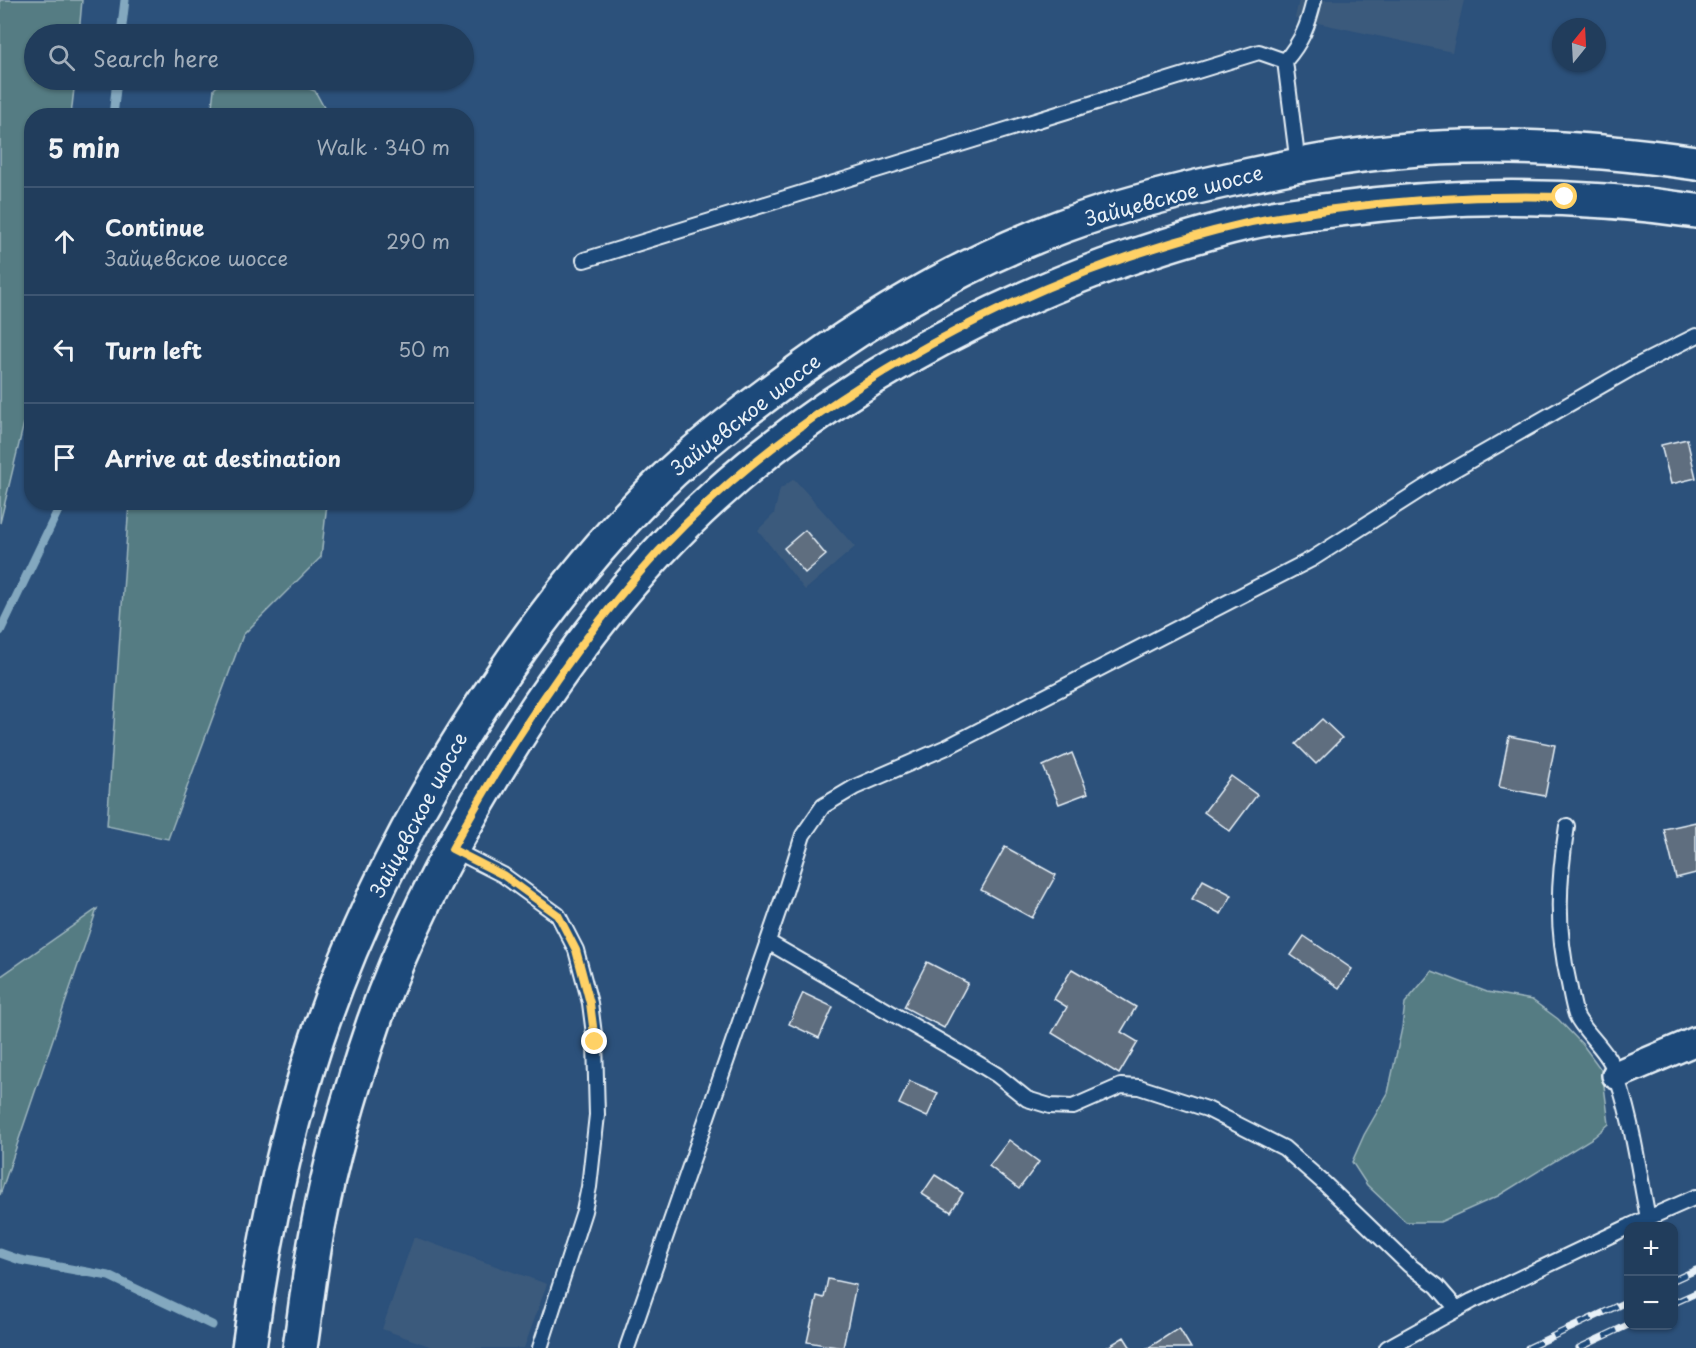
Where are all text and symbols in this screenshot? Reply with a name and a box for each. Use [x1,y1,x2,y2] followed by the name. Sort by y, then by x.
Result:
[1552,18,1606,72] north arrow
[24,24,474,90] search box
[45,41,78,74] icon: search
[93,41,219,74] text: Search here
[48,128,120,167] text: 5 min
[317,132,450,162] text: Walk · 340 m
[1081,157,1266,233] street label: Зайцевское шоссе
[1551,183,1577,209] route start
[105,210,204,243] text: Continue
[48,225,81,258] icon: ahead
[386,226,450,256] text: 290 m
[105,243,288,273] text: Зайцевское шоссе
[48,333,81,366] icon: left
[105,333,202,366] text: Turn left
[398,334,450,364] text: 50 m
[664,346,827,482] street label: Зайцевское шоссе
[48,441,81,474] icon: arrive
[105,441,341,474] text: Arrive at destination
[362,727,474,902] street label: Зайцевское шоссе
[581,1028,607,1054] route end
[1624,1222,1678,1330] map controls
[1624,1222,1678,1276] button: +
[1624,1276,1678,1330] button: −

